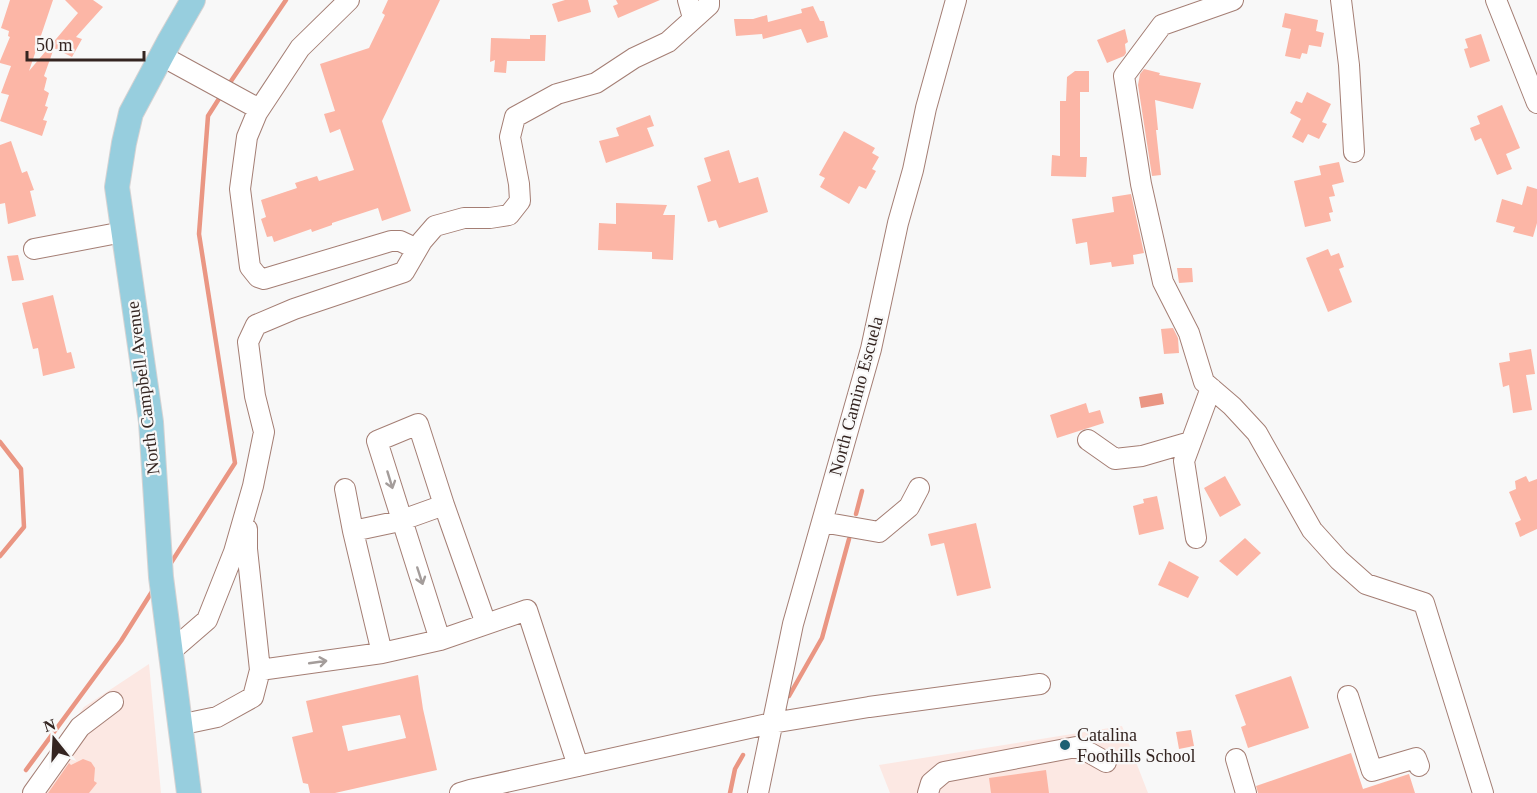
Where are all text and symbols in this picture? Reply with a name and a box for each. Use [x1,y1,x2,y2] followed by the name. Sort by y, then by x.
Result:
[27,24,144,62] scale bar
[36,35,73,55] text: 50 m
[122,300,164,476] street label: North Campbell Avenue
[825,314,887,478] street label: North Camino Escuela
[385,471,396,490] one-way arrow
[415,566,426,585] one-way arrow
[308,656,327,667] one-way arrow
[24,709,84,769] north arrow
[41,715,58,735] text: N
[1077,725,1196,766] place label: Catalina Foothills School
[1058,738,1072,752] marker: Catalina Foothills School

